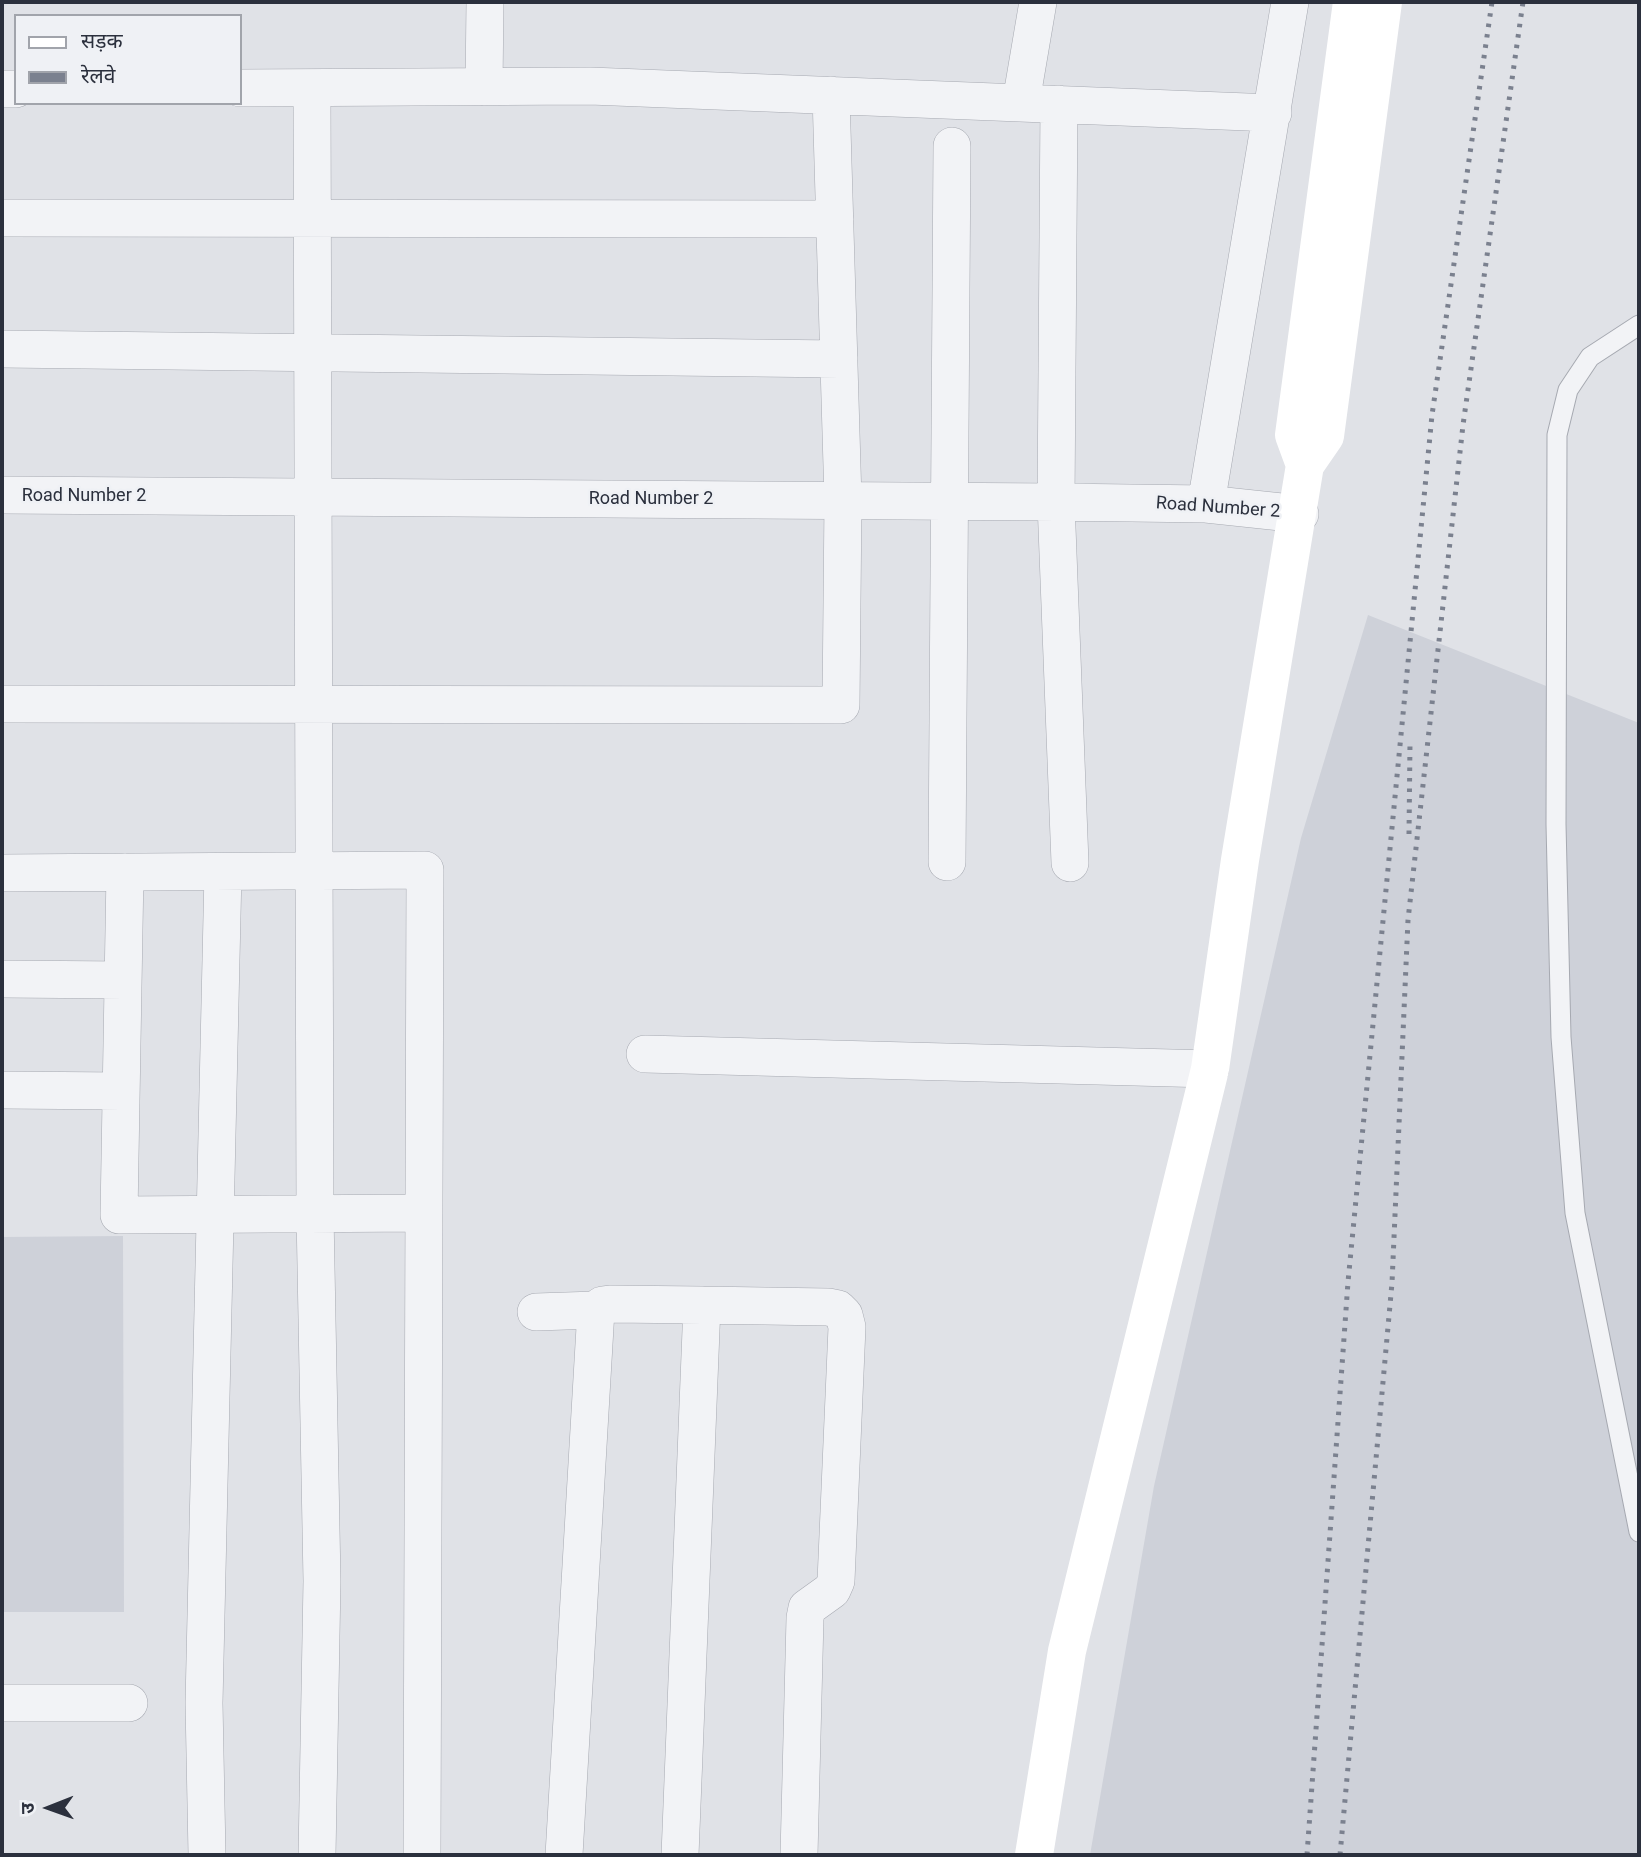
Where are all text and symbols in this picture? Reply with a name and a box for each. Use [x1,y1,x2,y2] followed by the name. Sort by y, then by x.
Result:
[14,14,242,105] legend
[81,29,123,53] text: सड़क
[81,64,116,88] text: रेलवे
[22,485,146,507] street label: Road Number 2
[589,488,713,510] street label: Road Number 2
[1155,493,1281,523] street label: Road Number 2
[14,1773,84,1843] north arrow
[16,1803,39,1814] text: उ

